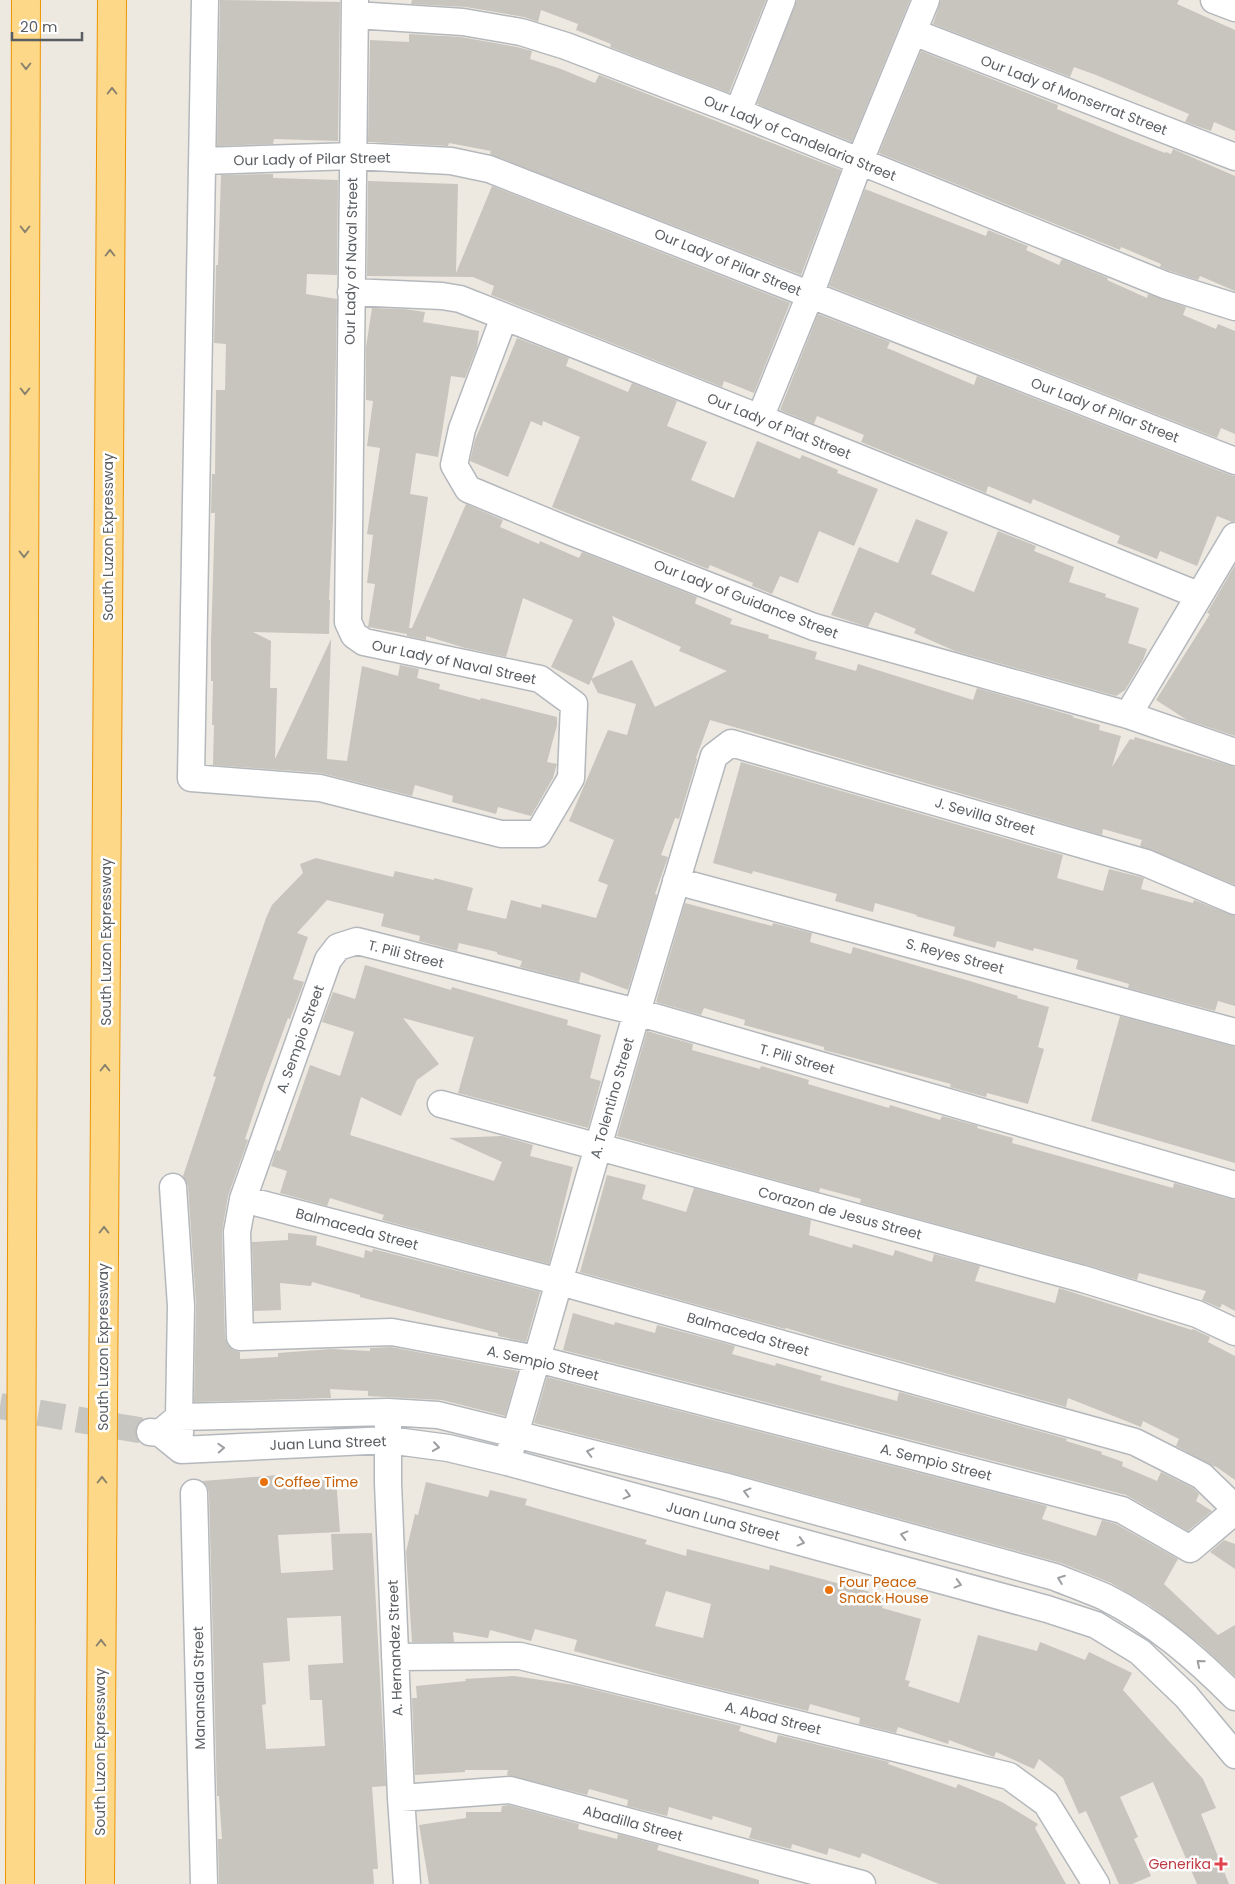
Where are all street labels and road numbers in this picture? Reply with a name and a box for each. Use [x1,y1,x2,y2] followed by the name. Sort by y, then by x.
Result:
[978,50,1170,140] street label: Our Lady of Monserrat Street
[701,90,899,186] street label: Our Lady of Candelaria Street
[233,148,391,170] street label: Our Lady of Pilar Street
[340,177,362,345] street label: Our Lady of Naval Street
[651,223,805,301] street label: Our Lady of Pilar Street
[1028,372,1182,448] street label: Our Lady of Pilar Street
[704,388,854,464] street label: Our Lady of Piat Street
[98,453,118,621] street label: South Luzon Expressway
[651,555,841,643] street label: Our Lady of Guidance Street
[370,635,538,689] street label: Our Lady of Naval Street
[933,792,1037,840] street label: J. Sevilla Street
[96,858,116,1026] street label: South Luzon Expressway
[904,933,1006,979] street label: S. Reyes Street
[366,935,446,973] street label: T. Pili Street
[271,982,329,1096] street label: A. Sempio Street
[585,1035,639,1161] street label: A. Tolentino Street
[757,1039,837,1079] street label: T. Pili Street
[756,1181,924,1245] street label: Corazon de Jesus Street
[293,1203,421,1255] street label: Balmaceda Street
[93,1263,113,1431] street label: South Luzon Expressway
[685,1307,811,1361] street label: Balmaceda Street
[485,1340,601,1386] street label: A. Sempio Street
[269,1431,387,1455] street label: Juan Luna Street
[878,1439,994,1485] street label: A. Sempio Street
[664,1496,782,1546] street label: Juan Luna Street
[383,1580,407,1716] street label: A. Hernandez Street
[188,1626,210,1750] street label: Manansala Street
[90,1668,110,1836] street label: South Luzon Expressway
[723,1696,823,1740] street label: A. Abad Street
[581,1800,685,1846] street label: Abadilla Street

